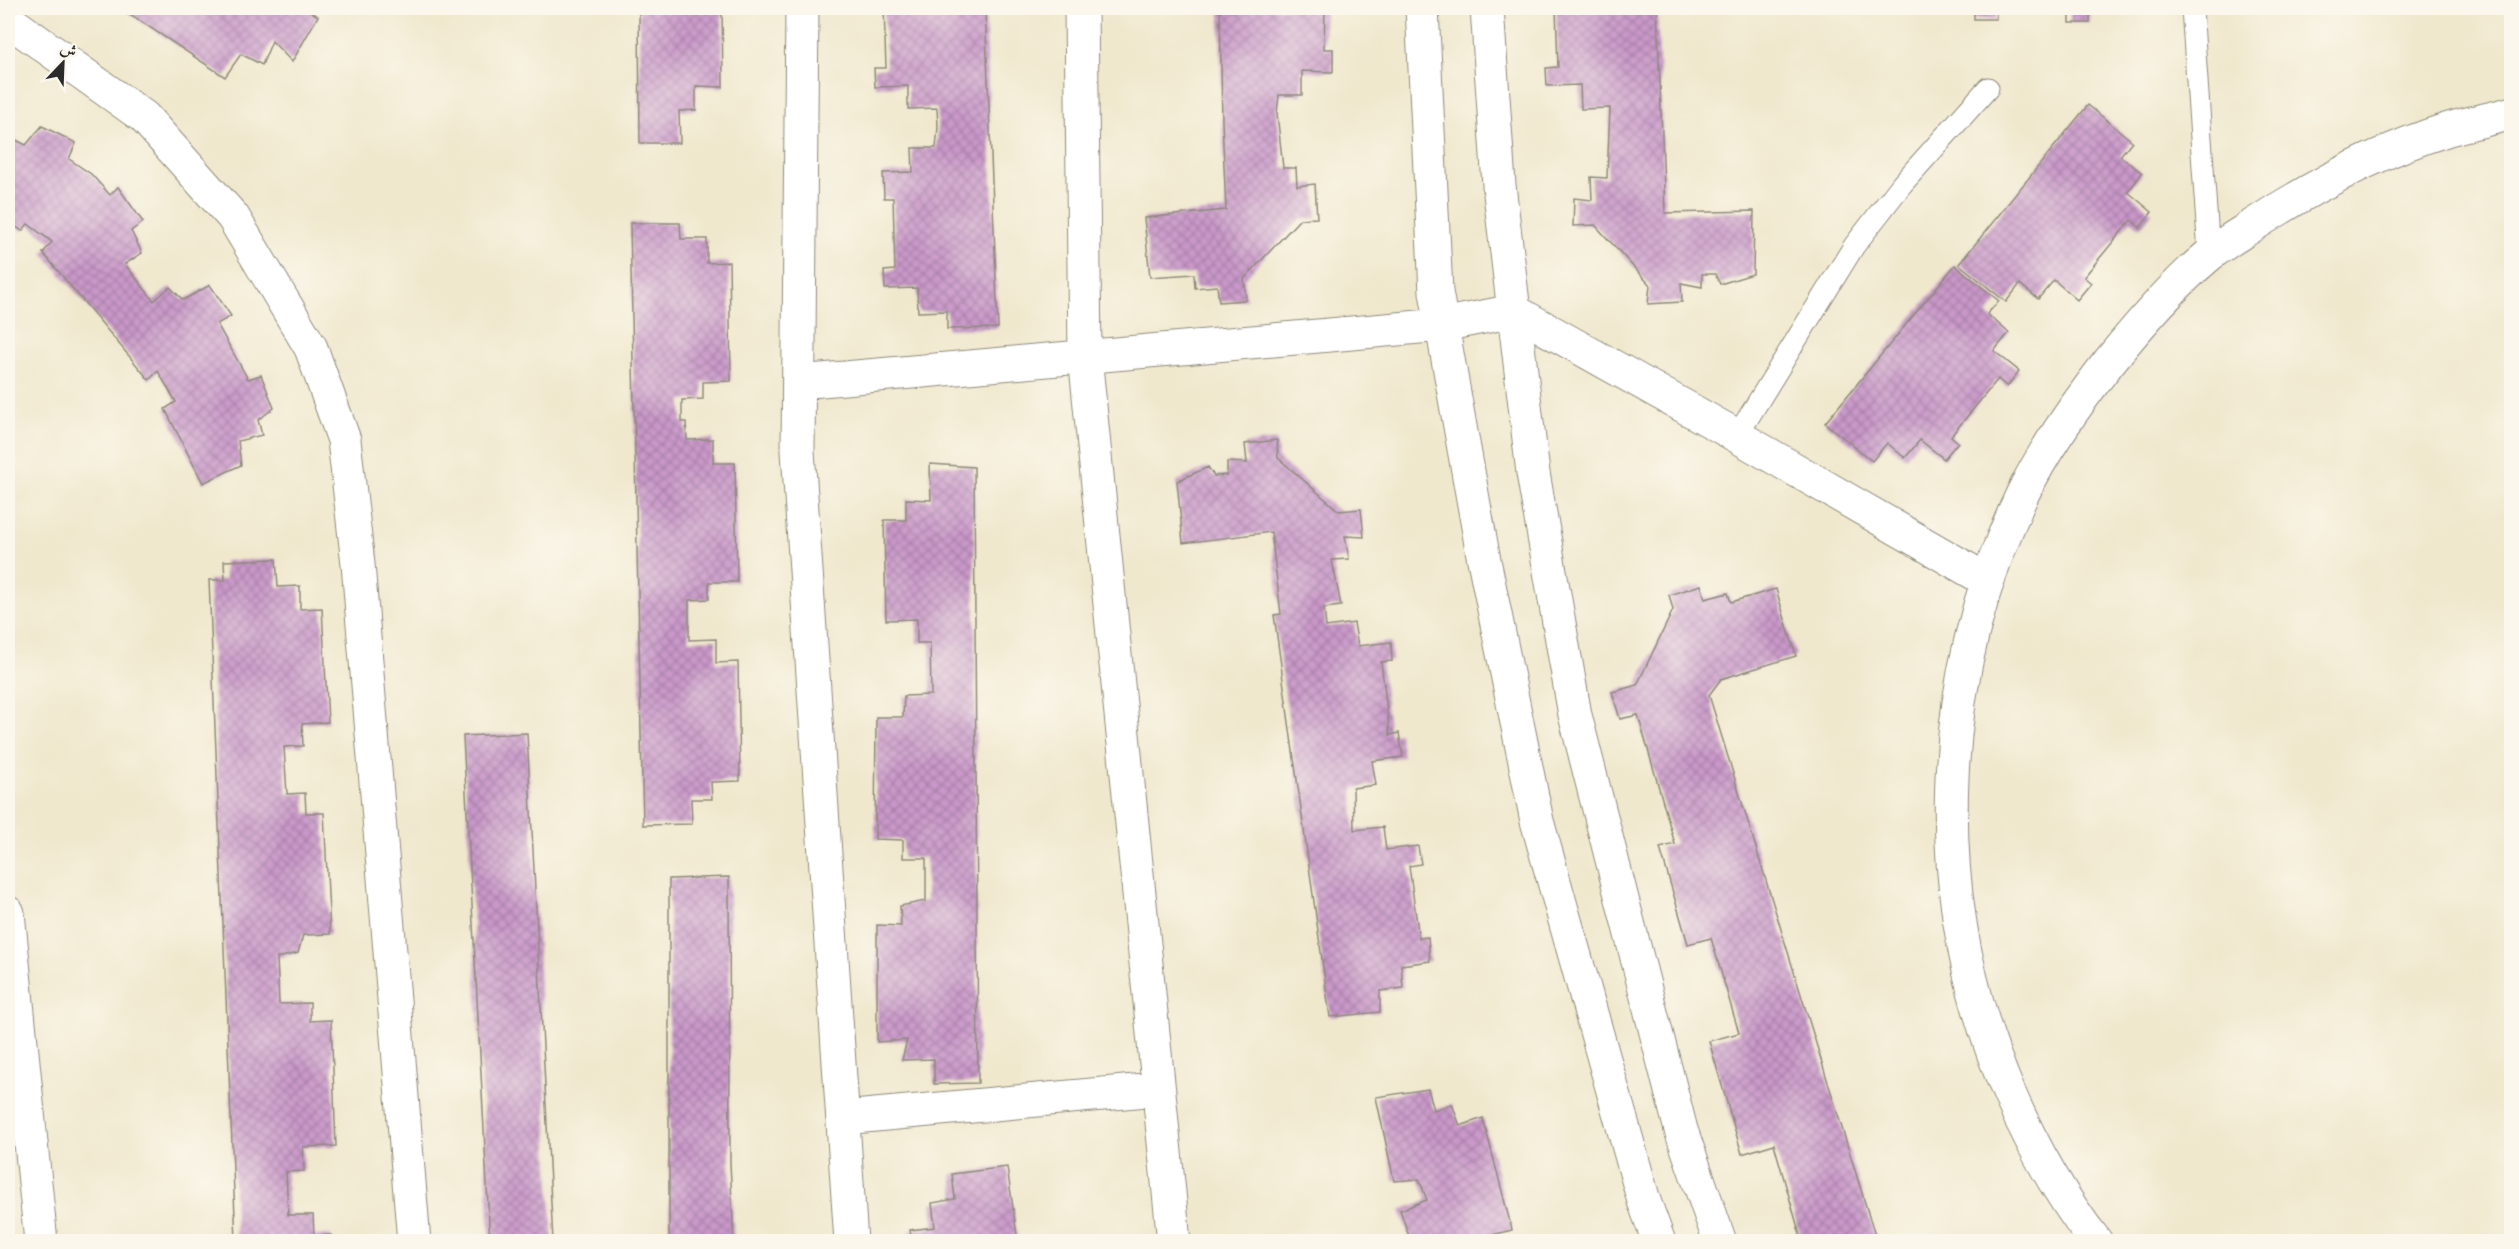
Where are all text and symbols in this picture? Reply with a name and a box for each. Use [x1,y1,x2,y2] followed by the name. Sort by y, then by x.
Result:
[33,33,93,93] north arrow
[57,38,80,62] text: ش

